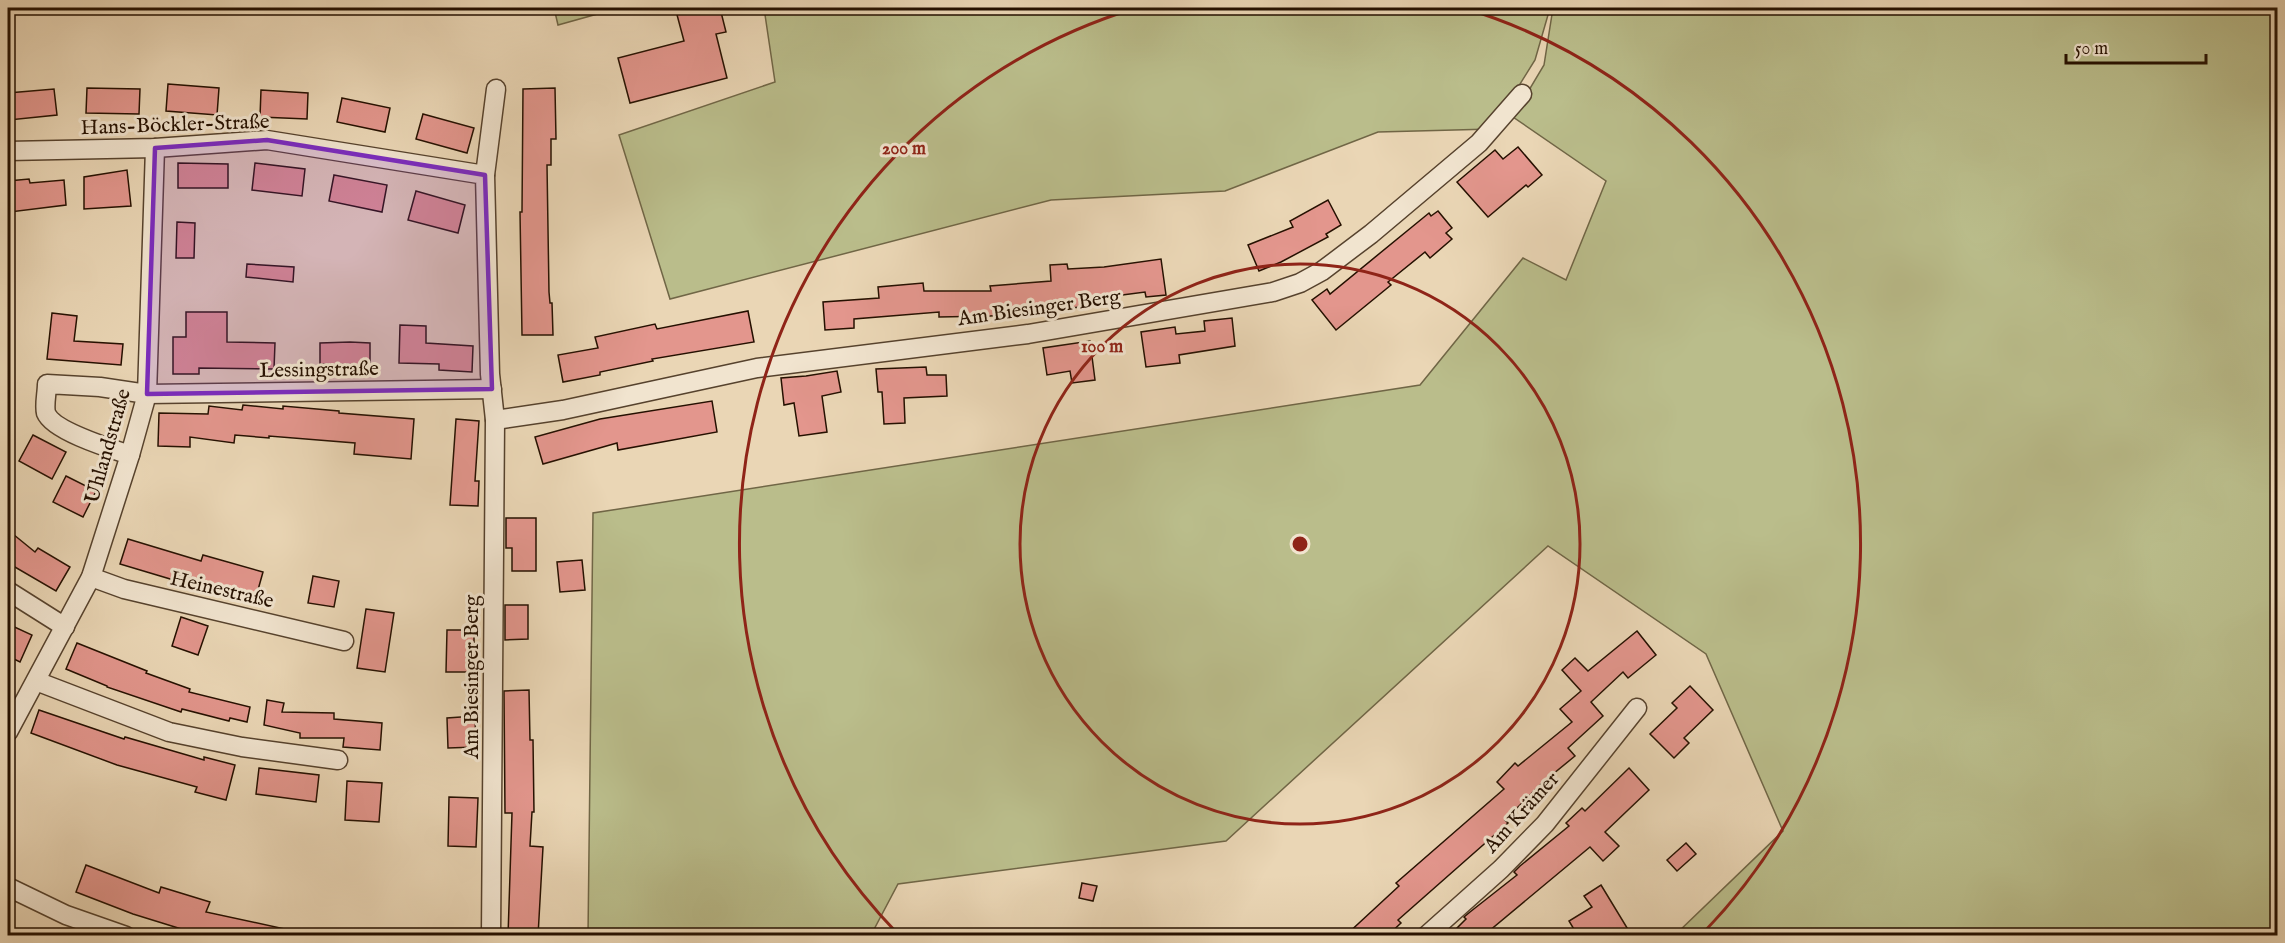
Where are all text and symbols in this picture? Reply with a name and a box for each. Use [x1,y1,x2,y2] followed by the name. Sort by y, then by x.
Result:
[2066,27,2206,65] scale bar
[2075,38,2108,61] text: 50 m
[80,109,270,142] street label: Hans-Böckler-Straße
[882,138,926,161] text: 200 m
[955,284,1123,333] street label: Am Biesinger Berg
[1081,336,1123,359] text: 100 m
[259,356,379,385] street label: Lessingstraße
[79,385,138,507] street label: Uhlandstraße
[1290,534,1310,554] centre of rings
[167,565,277,616] street label: Heinestraße
[459,594,486,760] street label: Am Biesinger Berg
[1478,766,1566,860] street label: Am Krämer

